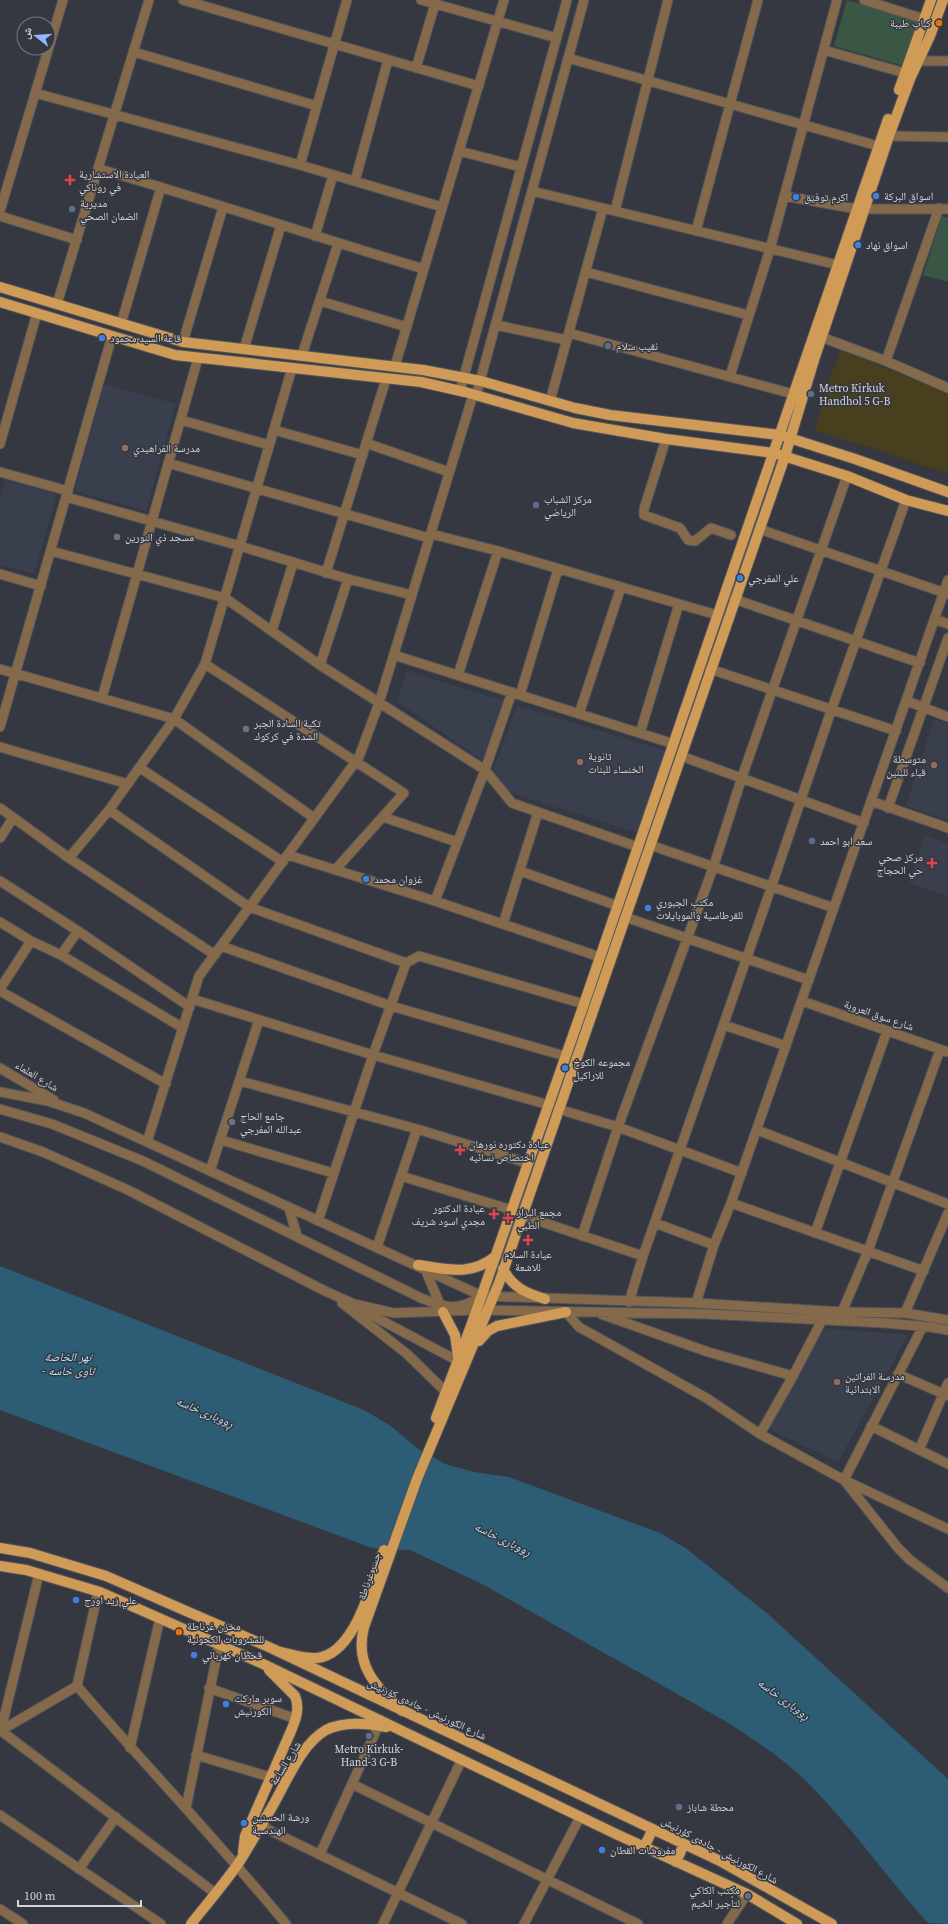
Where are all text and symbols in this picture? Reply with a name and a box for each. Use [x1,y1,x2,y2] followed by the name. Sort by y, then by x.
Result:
[16,16,56,56] north arrow
[890,16,931,31] place label: كباب طيبة
[934,18,944,28] marker: كباب طيبة
[18,25,36,41] text: ش
[79,167,149,196] place label: العيادة الاستشارية في روناكي
[64,174,76,186] marker: العيادة الاستشارية في روناكي
[884,189,933,204] place label: اسواق البركة
[804,190,848,205] place label: اكرم توفيق
[871,191,881,201] marker: اسواق البركة
[791,192,801,202] marker: اكرم توفيق
[80,196,138,225] place label: مديرية الضمان الصحي
[67,204,77,214] marker: مديرية الضمان الصحي
[866,238,908,253] place label: اسواق نهاد
[853,240,863,250] marker: اسواق نهاد
[110,331,181,346] place label: قاعة السيد محمود
[97,333,107,343] marker: قاعة السيد محمود
[616,339,658,354] place label: نقيب سلام
[603,341,613,351] marker: نقيب سلام
[819,381,890,409] place label: Metro Kirkuk Handhol 5 G-B
[806,389,816,399] marker: Metro Kirkuk Handhol 5 G-B
[133,441,200,457] place label: مدرسة الفراهيدي
[120,443,130,453] marker: مدرسة الفراهيدي
[544,492,592,521] place label: مركز الشباب الرياضي
[531,500,541,510] marker: مركز الشباب الرياضي
[125,530,194,546] place label: مسجد ذي النورين
[112,532,122,542] marker: مسجد ذي النورين
[748,571,800,587] place label: علي المفرجي
[735,573,745,583] marker: علي المفرجي
[253,716,322,745] place label: تكية السادة الجبر الشدة في كركوك
[241,724,251,734] marker: تكية السادة الجبر الشدة في كركوك
[588,749,644,777] place label: ثانوية الخنساء للبنات
[886,752,926,780] place label: متوسطة قباء للبنين
[575,757,585,767] marker: ثانوية الخنساء للبنات
[929,760,939,770] marker: متوسطة قباء للبنين
[820,834,872,849] place label: سعد ابو احمد
[807,836,817,846] marker: سعد ابو احمد
[877,850,923,879] place label: مركز صحي حي الحجاج
[926,857,938,869] marker: مركز صحي حي الحجاج
[374,872,423,887] place label: غزوان محمد
[361,874,371,884] marker: غزوان محمد
[656,895,743,923] place label: مكتب الجبوري للقرطاسية والموبايلات
[643,903,653,913] marker: مكتب الجبوري للقرطاسية والموبايلات
[842,997,916,1034] street label: شارع سوق العروبة
[573,1055,630,1083] place label: مجموعه الكوخ للاراكيل
[12,1058,61,1095] street label: شارع العلماء
[560,1063,570,1073] marker: مجموعه الكوخ للاراكيل
[240,1109,302,1138] place label: جامع الحاج عبدالله المفرجي
[227,1117,237,1127] marker: جامع الحاج عبدالله المفرجي
[469,1137,550,1165] place label: عيادة دكتوره نورهان اختصاص نسائيه
[454,1144,466,1156] marker: عيادة دكتوره نورهان اختصاص نسائيه
[412,1201,485,1230] place label: عيادة الدكتور مجدي اسود شريف
[516,1205,561,1234] place label: مجمع البزاز الطبي
[488,1208,500,1220] marker: عيادة الدكتور مجدي اسود شريف
[502,1212,514,1224] marker: مجمع البزاز الطبي
[522,1234,534,1246] marker: عيادة السلام للاشعة
[504,1247,553,1275] place label: عيادة السلام للاشعة
[42,1349,97,1379] water label: نهر الخاصة - ئاوی خاسە
[845,1369,905,1397] place label: مدرسة الفراتين الابتدائية
[832,1377,842,1387] marker: مدرسة الفراتين الابتدائية
[173,1393,237,1433] water label: ڕووباری خاسە
[471,1518,534,1561] water label: ڕووباری خاسە
[354,1550,385,1602] street label: جسر غرناطة
[84,1593,138,1609] place label: علي زيد اورج
[71,1595,81,1605] marker: علي زيد اورج
[187,1619,264,1647] place label: مخزن غرناطة للمشروبات الكحولية
[174,1627,184,1637] marker: مخزن غرناطة للمشروبات الكحولية
[202,1648,263,1664] place label: قحطان كهربائي
[189,1650,199,1660] marker: قحطان كهربائي
[365,1675,489,1744] street label: شارع الكورنيش - جادەی کۆرنیش
[754,1675,814,1725] water label: ڕووباری خاسە
[234,1691,282,1719] place label: سوبر ماركت الكورنيش
[221,1699,231,1709] marker: سوبر ماركت الكورنيش
[364,1731,374,1741] marker: Metro Kirkuk- Hand-3 G-B
[266,1739,305,1788] street label: شارع الساعة
[335,1742,403,1770] place label: Metro Kirkuk- Hand-3 G-B
[686,1800,734,1815] place label: محطة شاباز
[674,1802,684,1812] marker: محطة شاباز
[252,1810,309,1838] place label: ورشة الحسنين الهندسية
[659,1813,781,1888] street label: شارع الكورنيش - جادەی کۆرنیش
[239,1818,249,1828] marker: ورشة الحسنين الهندسية
[610,1843,675,1858] place label: مفروشات القطان
[597,1845,607,1855] marker: مفروشات القطان
[18,1882,141,1908] scale bar
[690,1883,740,1911] place label: مكتب الكاكي لتأجير الخيم
[24,1888,56,1904] text: 100 m
[743,1891,753,1901] marker: مكتب الكاكي لتأجير الخيم

